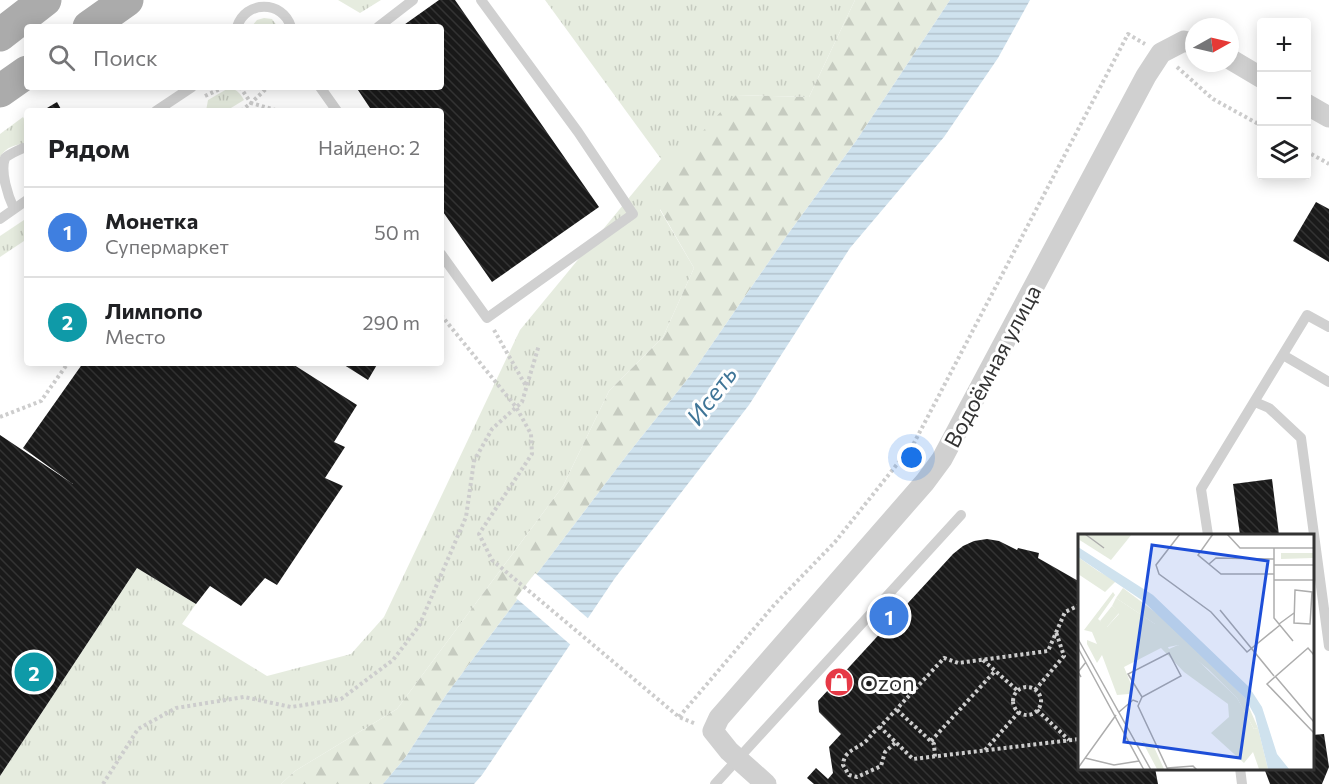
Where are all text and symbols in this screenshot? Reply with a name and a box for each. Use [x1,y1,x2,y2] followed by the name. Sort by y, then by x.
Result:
[1185,18,1239,72] north arrow
[1257,18,1311,180] map controls
[1257,18,1311,72] button: +
[24,24,444,90] search box
[45,41,78,74] icon: search
[93,44,158,71] text: Поиск
[1257,72,1311,126] button: −
[1257,126,1311,180] button: layers
[48,132,130,163] text: Рядом
[318,135,420,159] text: Найдено: 2
[105,207,198,234] text: Монетка
[63,220,72,244] text: 1
[374,220,420,244] text: 50 m
[105,234,229,258] text: Супермаркет
[938,280,1046,452] street label: Водоёмная улица
[105,297,203,324] text: Лимпопо
[62,310,73,334] text: 2
[362,310,420,334] text: 290 m
[105,324,166,348] text: Место
[679,360,743,430] water label: Исеть
[897,443,926,472] your location
[1078,534,1314,769] inset map
[870,594,908,638] pin: 1
[15,650,54,694] pin: 2
[823,666,855,698] shop icon: Ozon
[860,669,915,696] place label: Ozon

